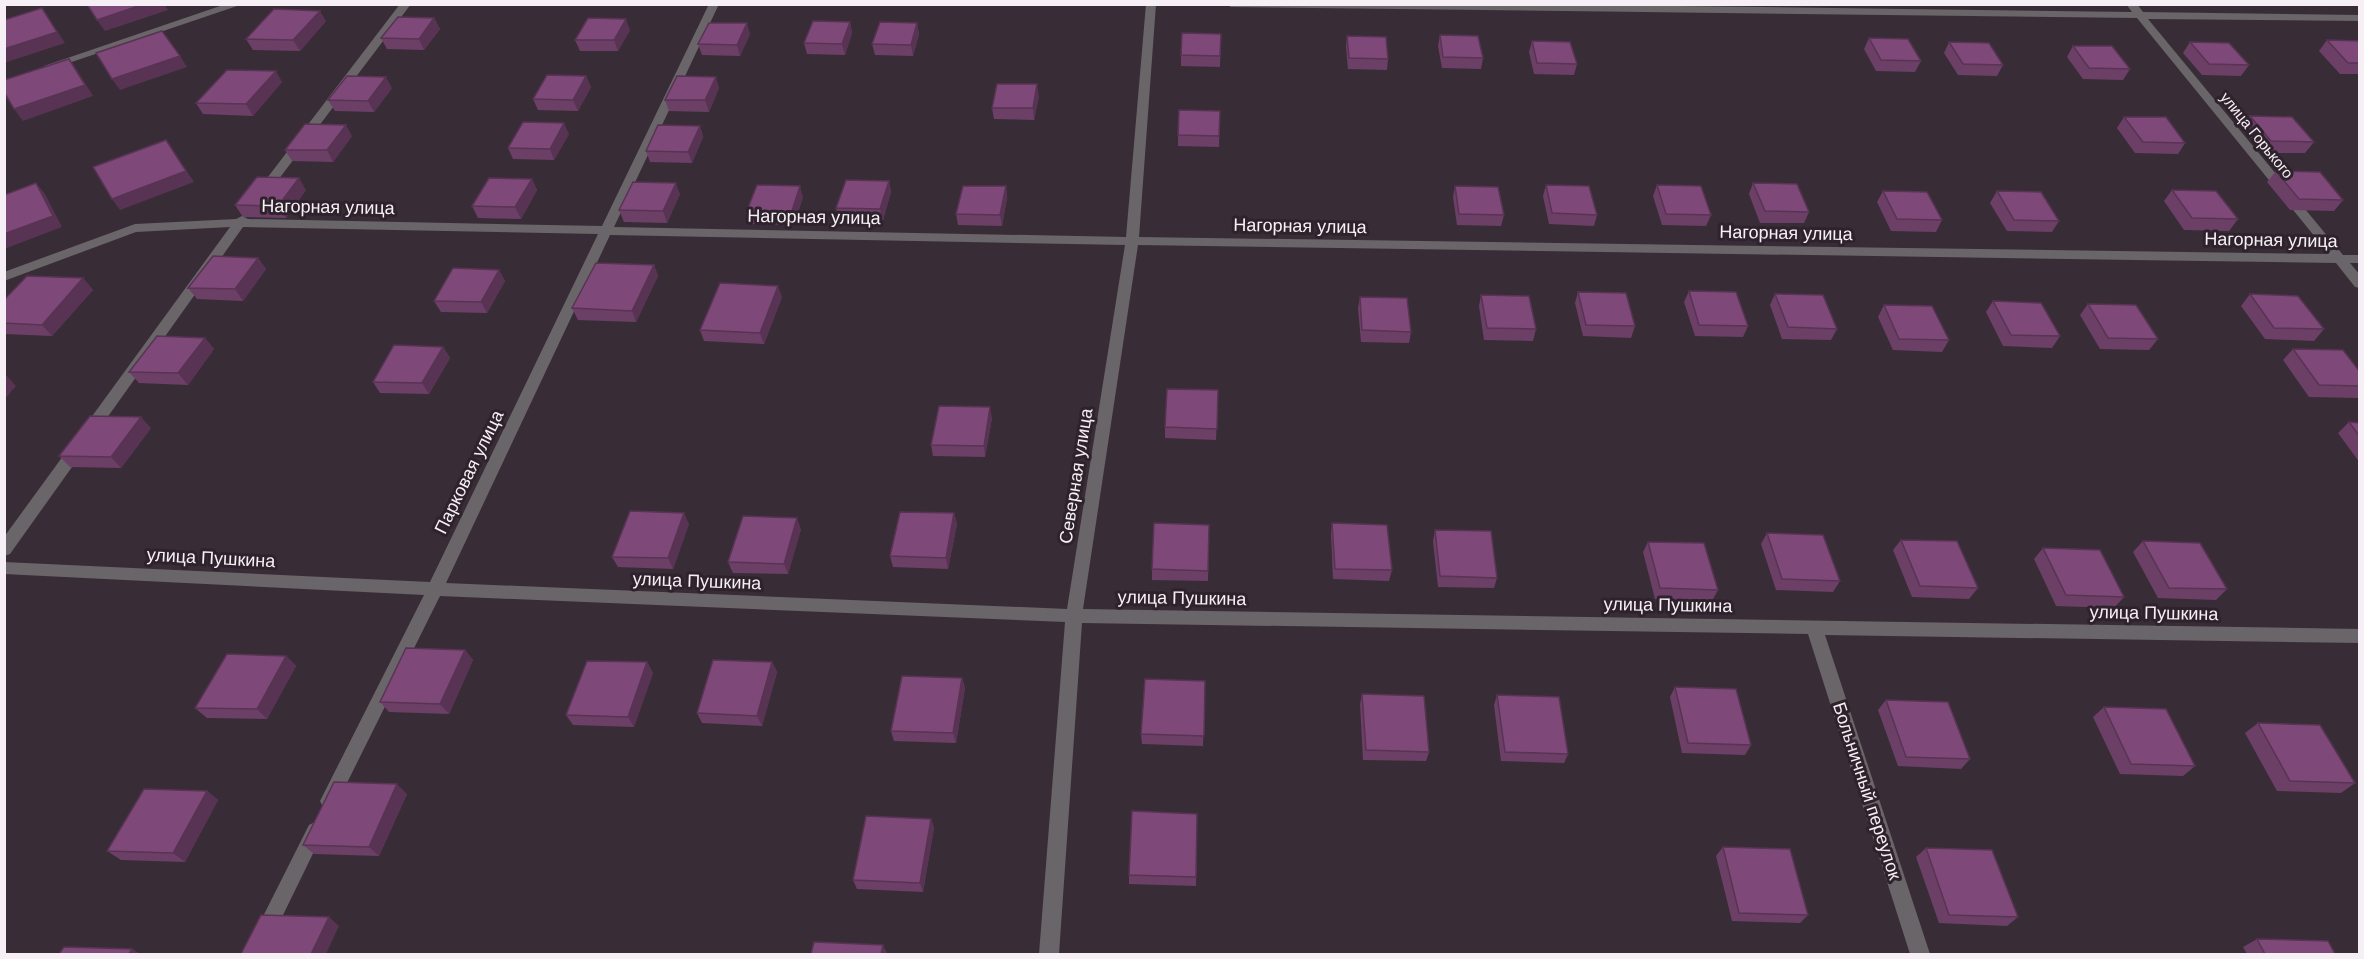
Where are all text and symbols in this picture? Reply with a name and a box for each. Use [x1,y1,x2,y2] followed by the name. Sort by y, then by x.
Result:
[2217,89,2297,181] street label: улица Горького
[261,196,396,218] street label: Нагорная улица
[747,206,882,228] street label: Нагорная улица
[1233,215,1368,237] street label: Нагорная улица
[1719,222,1854,244] street label: Нагорная улица
[2204,229,2339,251] street label: Нагорная улица
[430,406,508,537] street label: Парковая улица
[1055,406,1097,545] street label: Северная улица
[146,545,277,571] street label: улица Пушкина
[632,569,763,593] street label: улица Пушкина
[1117,587,1248,609] street label: улица Пушкина
[1603,594,1734,616] street label: улица Пушкина
[2089,602,2220,624] street label: улица Пушкина
[1829,700,1905,882] street label: Больничный переулок

